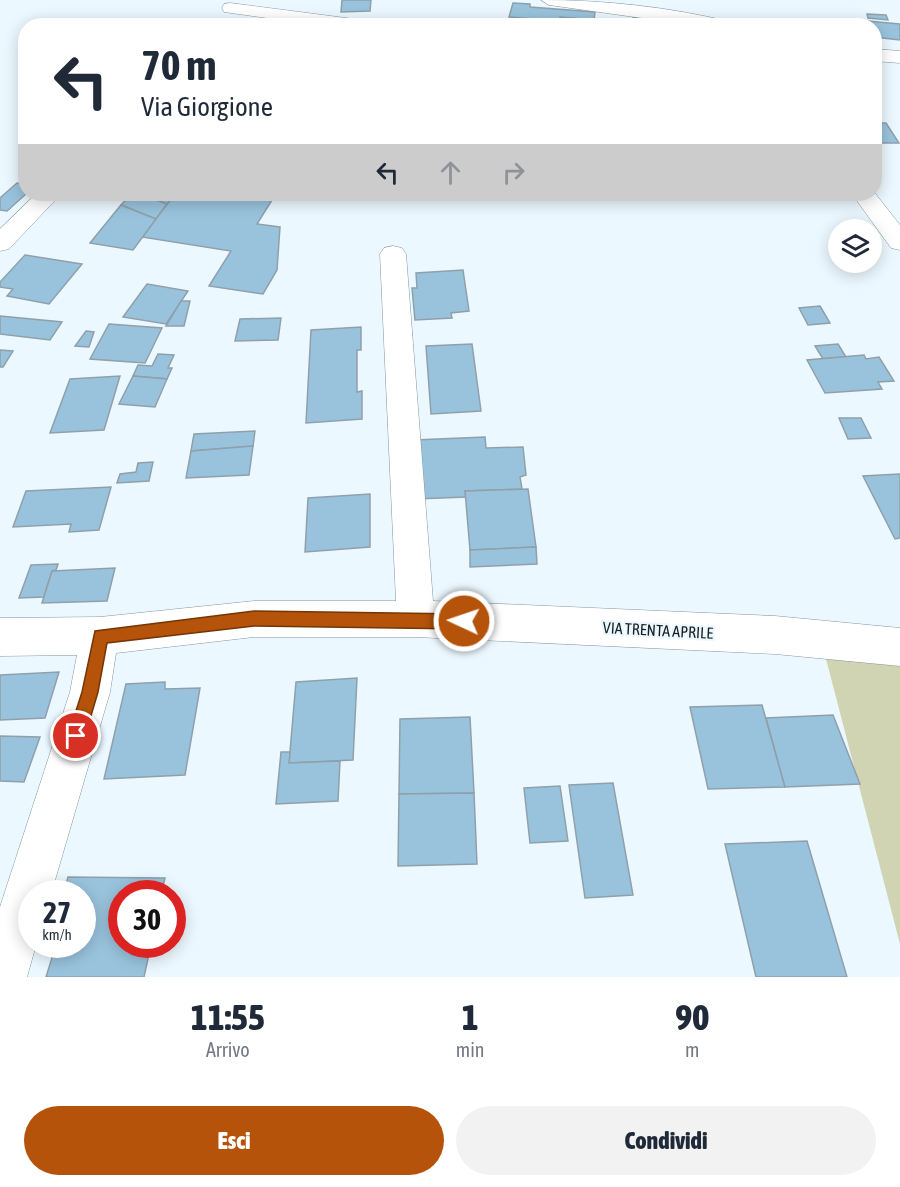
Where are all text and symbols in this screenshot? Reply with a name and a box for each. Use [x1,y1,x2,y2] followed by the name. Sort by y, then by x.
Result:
[141,41,216,89] text: 70 m
[42,42,120,120] icon: left
[141,91,273,122] text: Via Giorgione
[371,156,404,189] icon: left
[434,156,467,189] icon: ahead
[497,156,530,189] icon: right
[828,219,882,273] map controls
[828,219,882,273] button: layers
[432,589,496,653] position arrow
[602,618,714,642] street label: VIA TRENTA APRILE
[50,710,101,761] pin
[59,719,92,752] icon: arrive
[108,880,186,958] speed limit sign: 30
[43,895,71,929] text: 27
[42,926,72,943] text: km/h
[191,996,265,1038] text: 11:55
[462,996,479,1038] text: 1
[675,996,709,1038] text: 90
[206,1038,250,1061] text: Arrivo
[456,1038,484,1061] text: min
[685,1038,699,1061] text: m
[24,1106,444,1175] button: Esci
[456,1106,876,1175] button: Condividi

